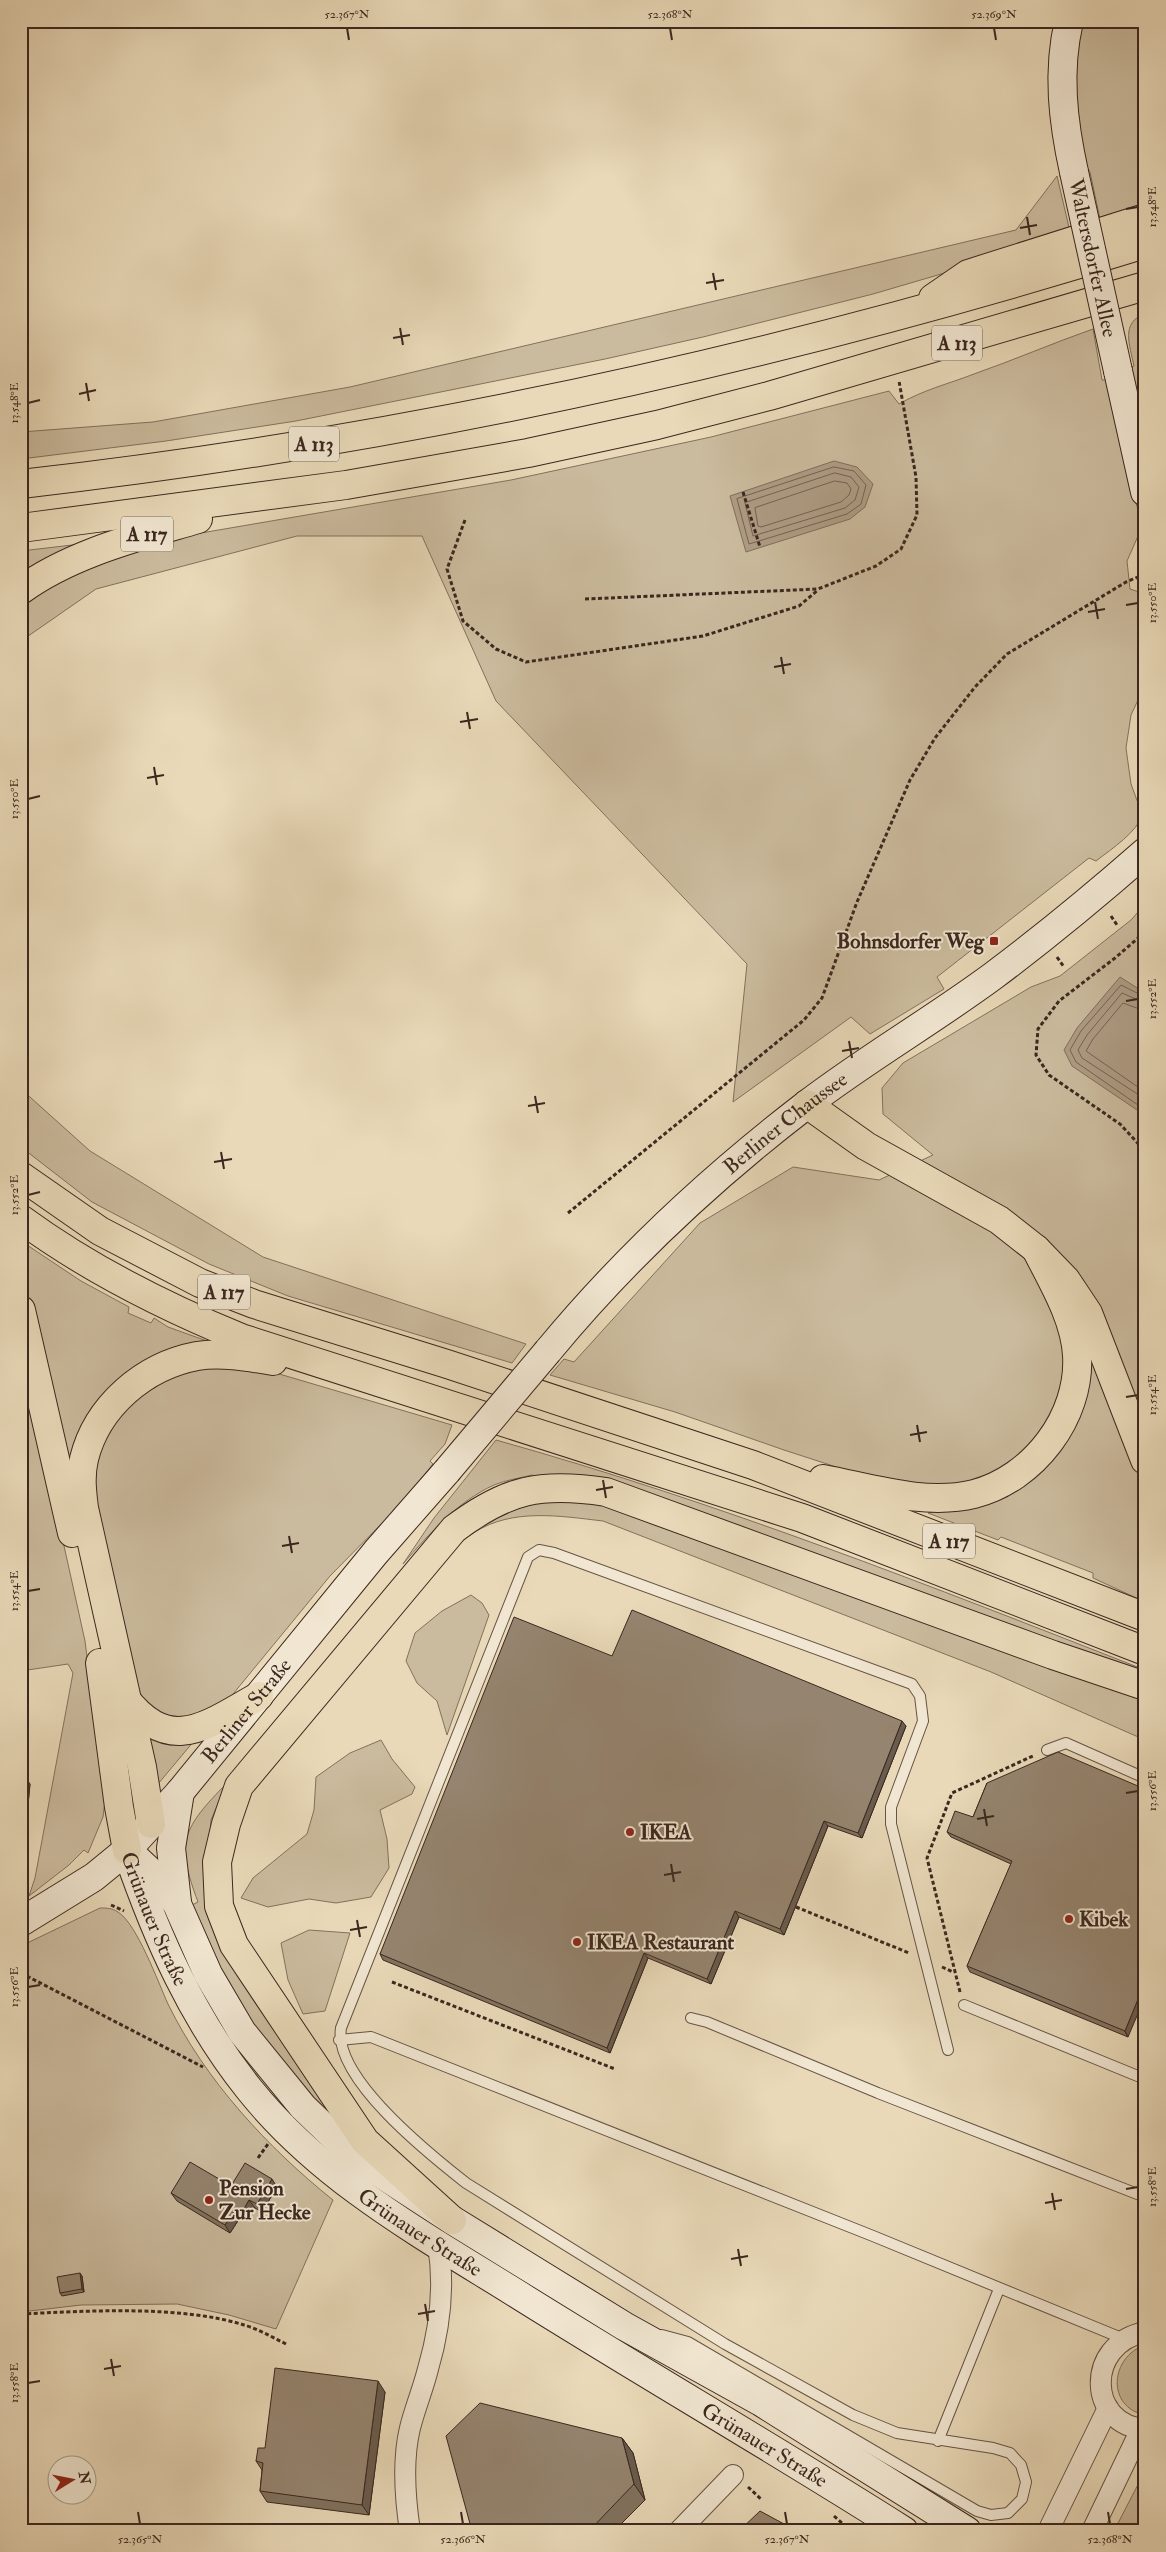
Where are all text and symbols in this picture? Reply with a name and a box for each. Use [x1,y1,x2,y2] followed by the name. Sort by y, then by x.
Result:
[325,7,370,22] text: 52.367°N
[648,7,693,22] text: 52.368°N
[971,7,1017,22] text: 52.369°N
[1062,175,1124,340] street label: Waltersdorfer Allee
[1145,186,1160,227] text: 13.548°E
[932,326,982,360] road number: A 113
[7,382,22,423] text: 13.548°E
[289,426,339,462] road number: A 113
[121,516,173,552] road number: A 117
[1145,582,1160,623] text: 13.550°E
[7,778,22,819] text: 13.550°E
[837,928,985,955] place label: Bohnsdorfer Weg
[988,935,1000,947] marker: Bohnsdorfer Weg
[1145,978,1160,1019] text: 13.552°E
[718,1065,853,1180] street label: Berliner Chaussee
[7,1174,22,1215] text: 13.552°E
[198,1274,250,1310] road number: A 117
[1145,1374,1160,1415] text: 13.554°E
[923,1524,975,1558] road number: A 117
[7,1570,22,1611] text: 13.554°E
[195,1652,298,1769] street label: Berliner Straße
[1145,1770,1160,1811] text: 13.556°E
[640,1819,692,1846] place label: IKEA
[624,1826,636,1838] marker: IKEA
[115,1848,194,1991] street label: Grünauer Straße
[1079,1906,1129,1933] place label: Kibek
[1063,1913,1075,1925] marker: Kibek
[587,1929,734,1956] place label: IKEA Restaurant
[571,1936,583,1948] marker: IKEA Restaurant
[7,1966,22,2007] text: 13.556°E
[1145,2167,1160,2207] text: 13.558°E
[219,2175,311,2226] place label: Pension Zur Hecke
[353,2182,487,2283] street label: Grünauer Straße
[203,2194,215,2206] marker: Pension Zur Hecke
[7,2363,22,2403] text: 13.558°E
[697,2396,833,2494] street label: Grünauer Straße
[48,2454,98,2504] north arrow
[75,2469,94,2486] text: N
[118,2532,163,2547] text: 52.365°N
[440,2532,486,2547] text: 52.366°N
[765,2532,810,2547] text: 52.367°N
[1088,2532,1133,2547] text: 52.368°N

